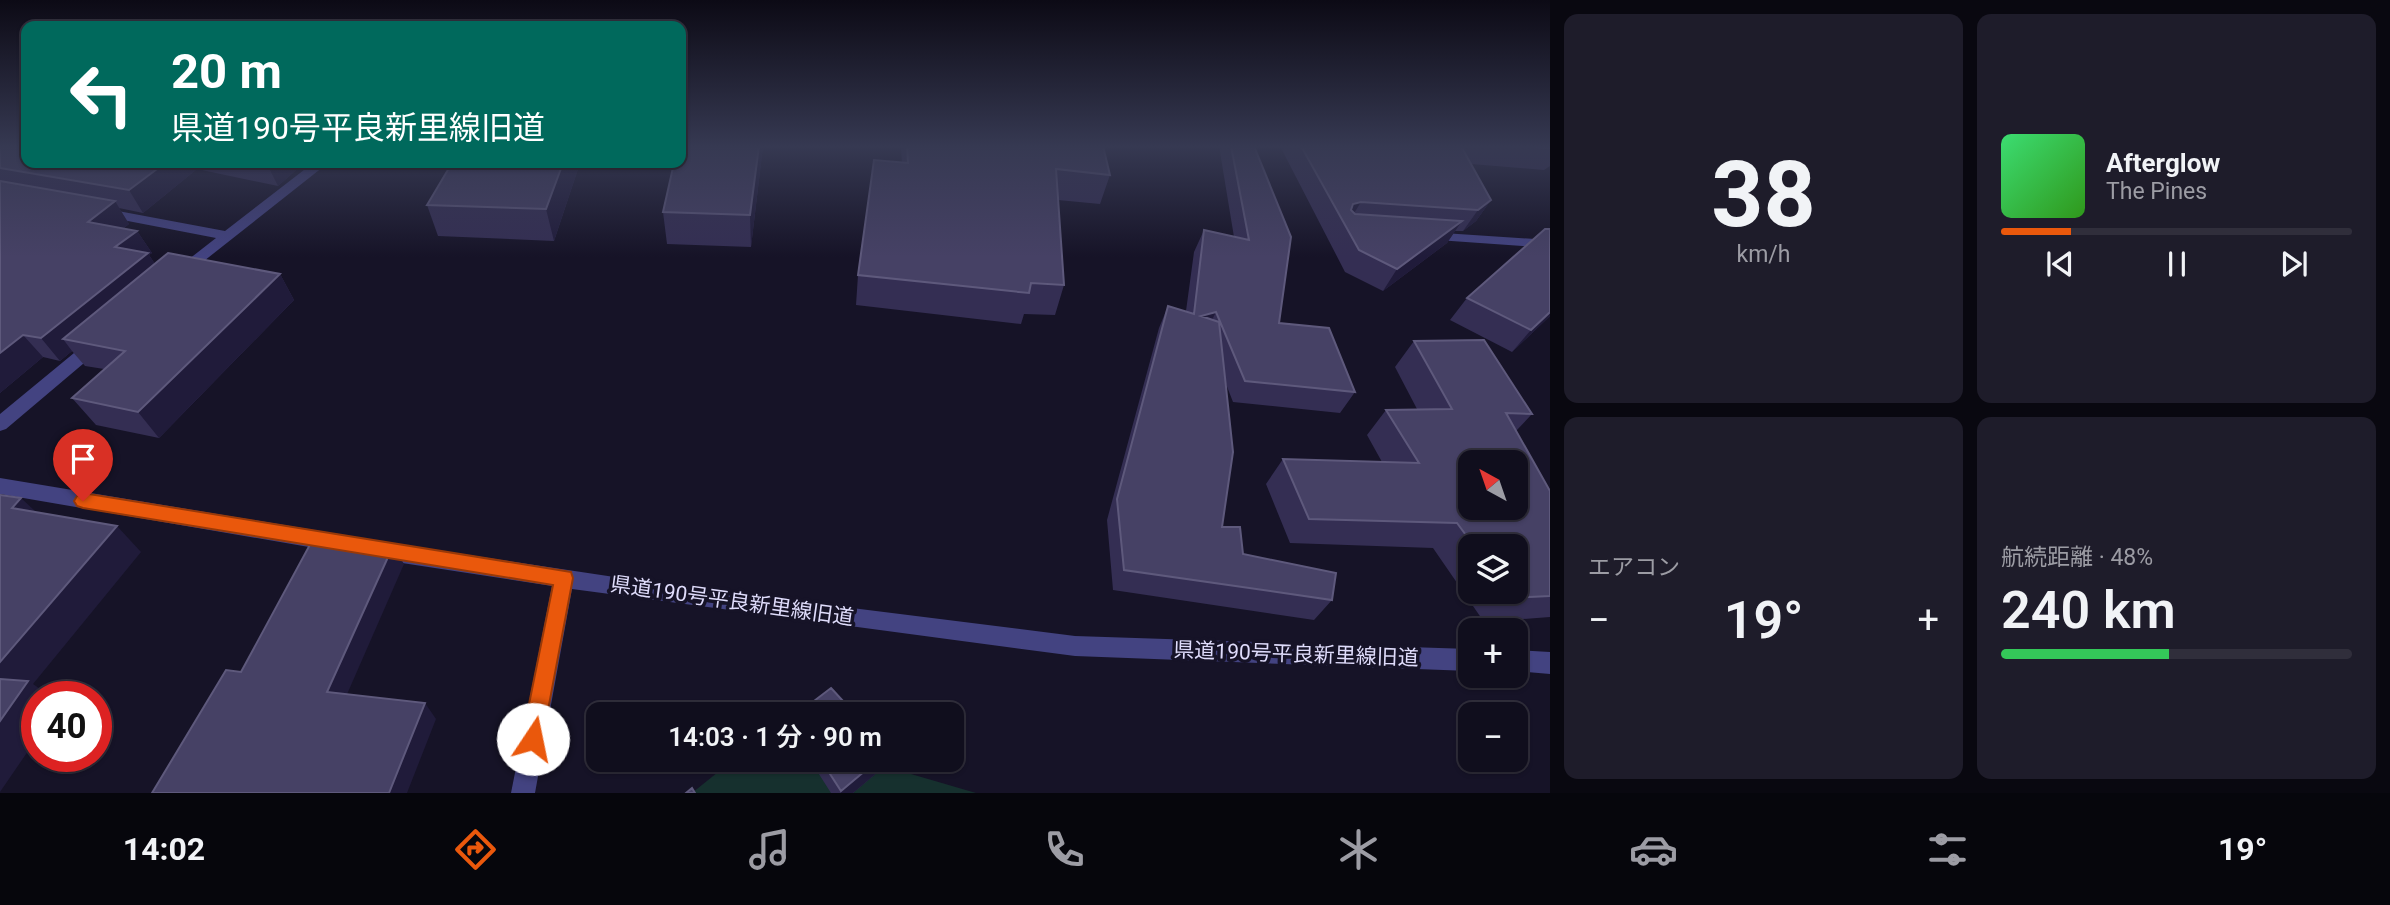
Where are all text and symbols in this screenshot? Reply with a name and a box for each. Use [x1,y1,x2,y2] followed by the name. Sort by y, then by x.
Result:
[171,43,282,100] text: 20 m
[56,49,147,140] icon: left
[171,109,545,147] text: 県道190号平良新里線旧道
[1711,142,1816,248] text: 38
[2106,148,2220,178] text: Afterglow
[2106,178,2207,205] text: The Pines
[1737,241,1791,268] text: km/h
[2041,245,2079,283] icon: previous
[2158,245,2196,283] icon: pause
[2275,245,2313,283] icon: next
[53,429,113,501] pin
[64,440,102,478] icon: arrive
[1458,450,1528,520] north arrow
[1458,450,1528,772] map controls
[1458,534,1528,604] button: layers
[2001,544,2153,571] text: 航続距離 · 48%
[1588,554,1680,581] text: エアコン
[609,572,855,630] street label: 県道190号平良新里線旧道
[2001,580,2176,641] text: 240 km
[1724,590,1803,651] text: 19°
[1588,598,1610,642] text: −
[1917,598,1939,642] text: +
[1458,618,1528,688] button: +
[1173,638,1419,670] street label: 県道190号平良新里線旧道
[21,681,112,772] speed limit sign: 40
[496,702,570,776] position arrow
[1458,702,1528,772] button: −
[668,722,882,752] text: 14:03 · 1 分 · 90 m
[451,825,500,874] icon: directions
[745,825,794,874] icon: music
[1040,825,1089,874] icon: phone
[1334,825,1383,874] icon: climate
[1629,825,1678,874] icon: car
[1923,825,1972,874] icon: filters
[123,830,205,868] text: 14:02
[2218,830,2267,868] text: 19°

